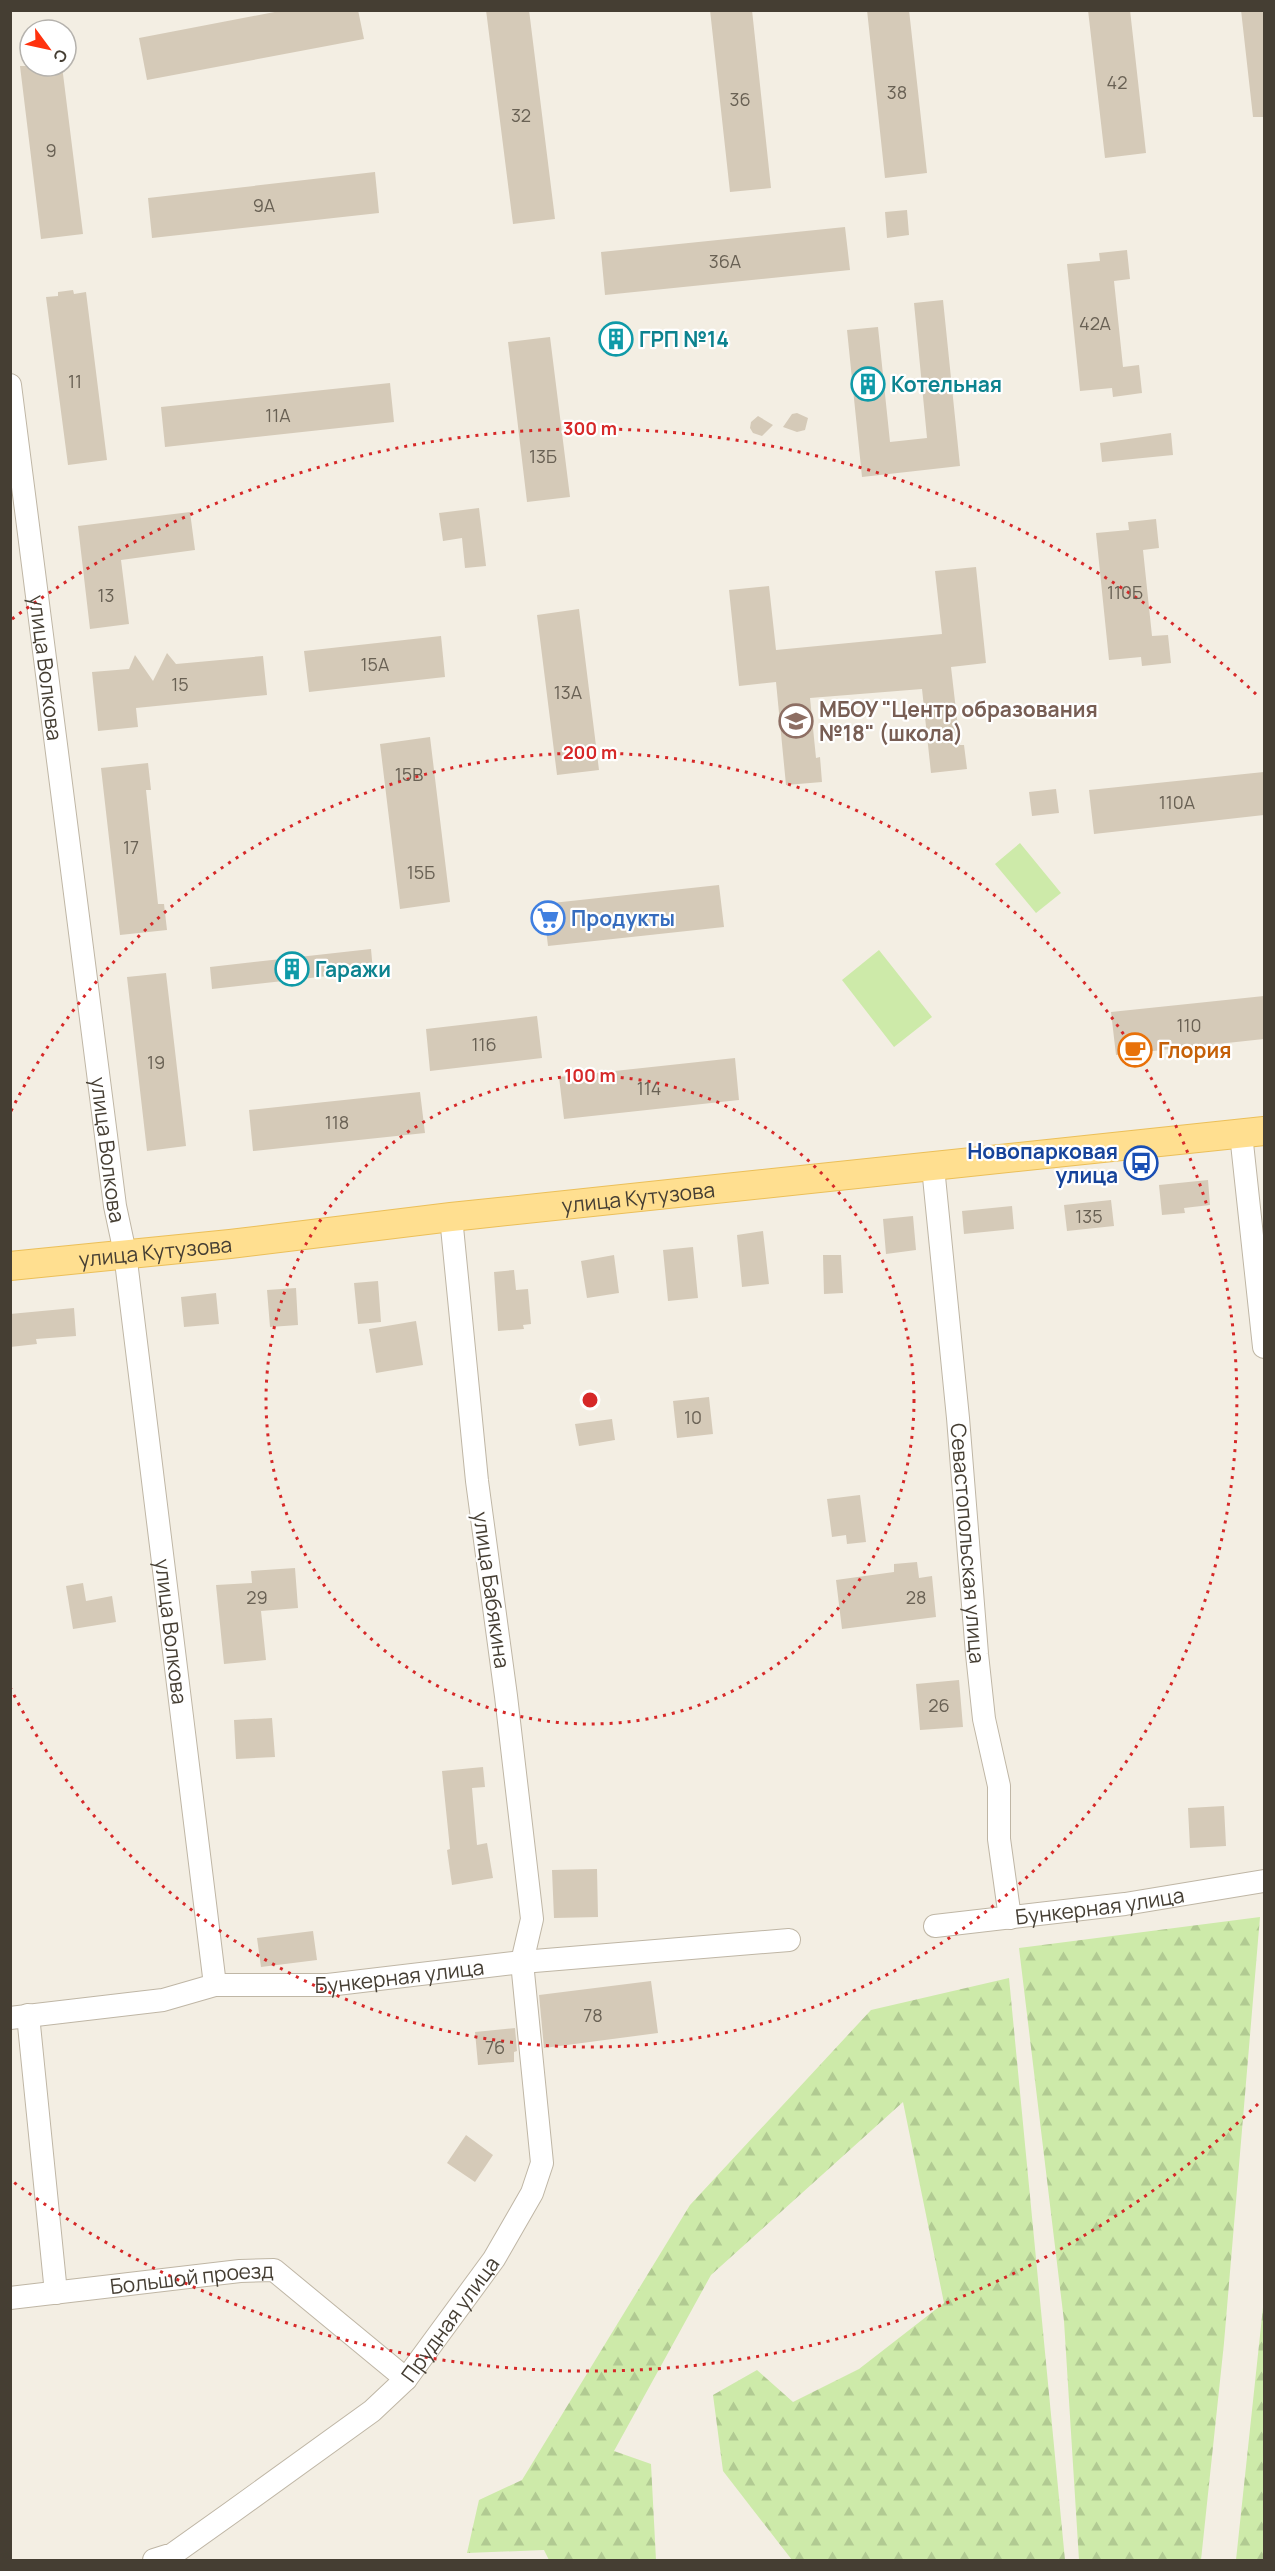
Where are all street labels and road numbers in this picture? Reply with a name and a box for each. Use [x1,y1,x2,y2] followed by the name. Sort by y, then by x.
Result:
[23,593,69,742] street label: улица Волкова
[85,1075,132,1225] street label: улица Волкова
[560,1175,716,1219] street label: улица Кутузова
[77,1230,233,1273] street label: улица Кутузова
[944,1422,992,1665] street label: Севастопольская улица
[467,1510,517,1670] street label: улица Бабякина
[149,1557,194,1706] street label: улица Волкова
[1014,1880,1186,1931] street label: Бункерная улица
[315,1953,485,1999] street label: Бункерная улица
[395,2251,505,2387] street label: Прудная улица
[108,2256,274,2300] street label: Большой проезд

